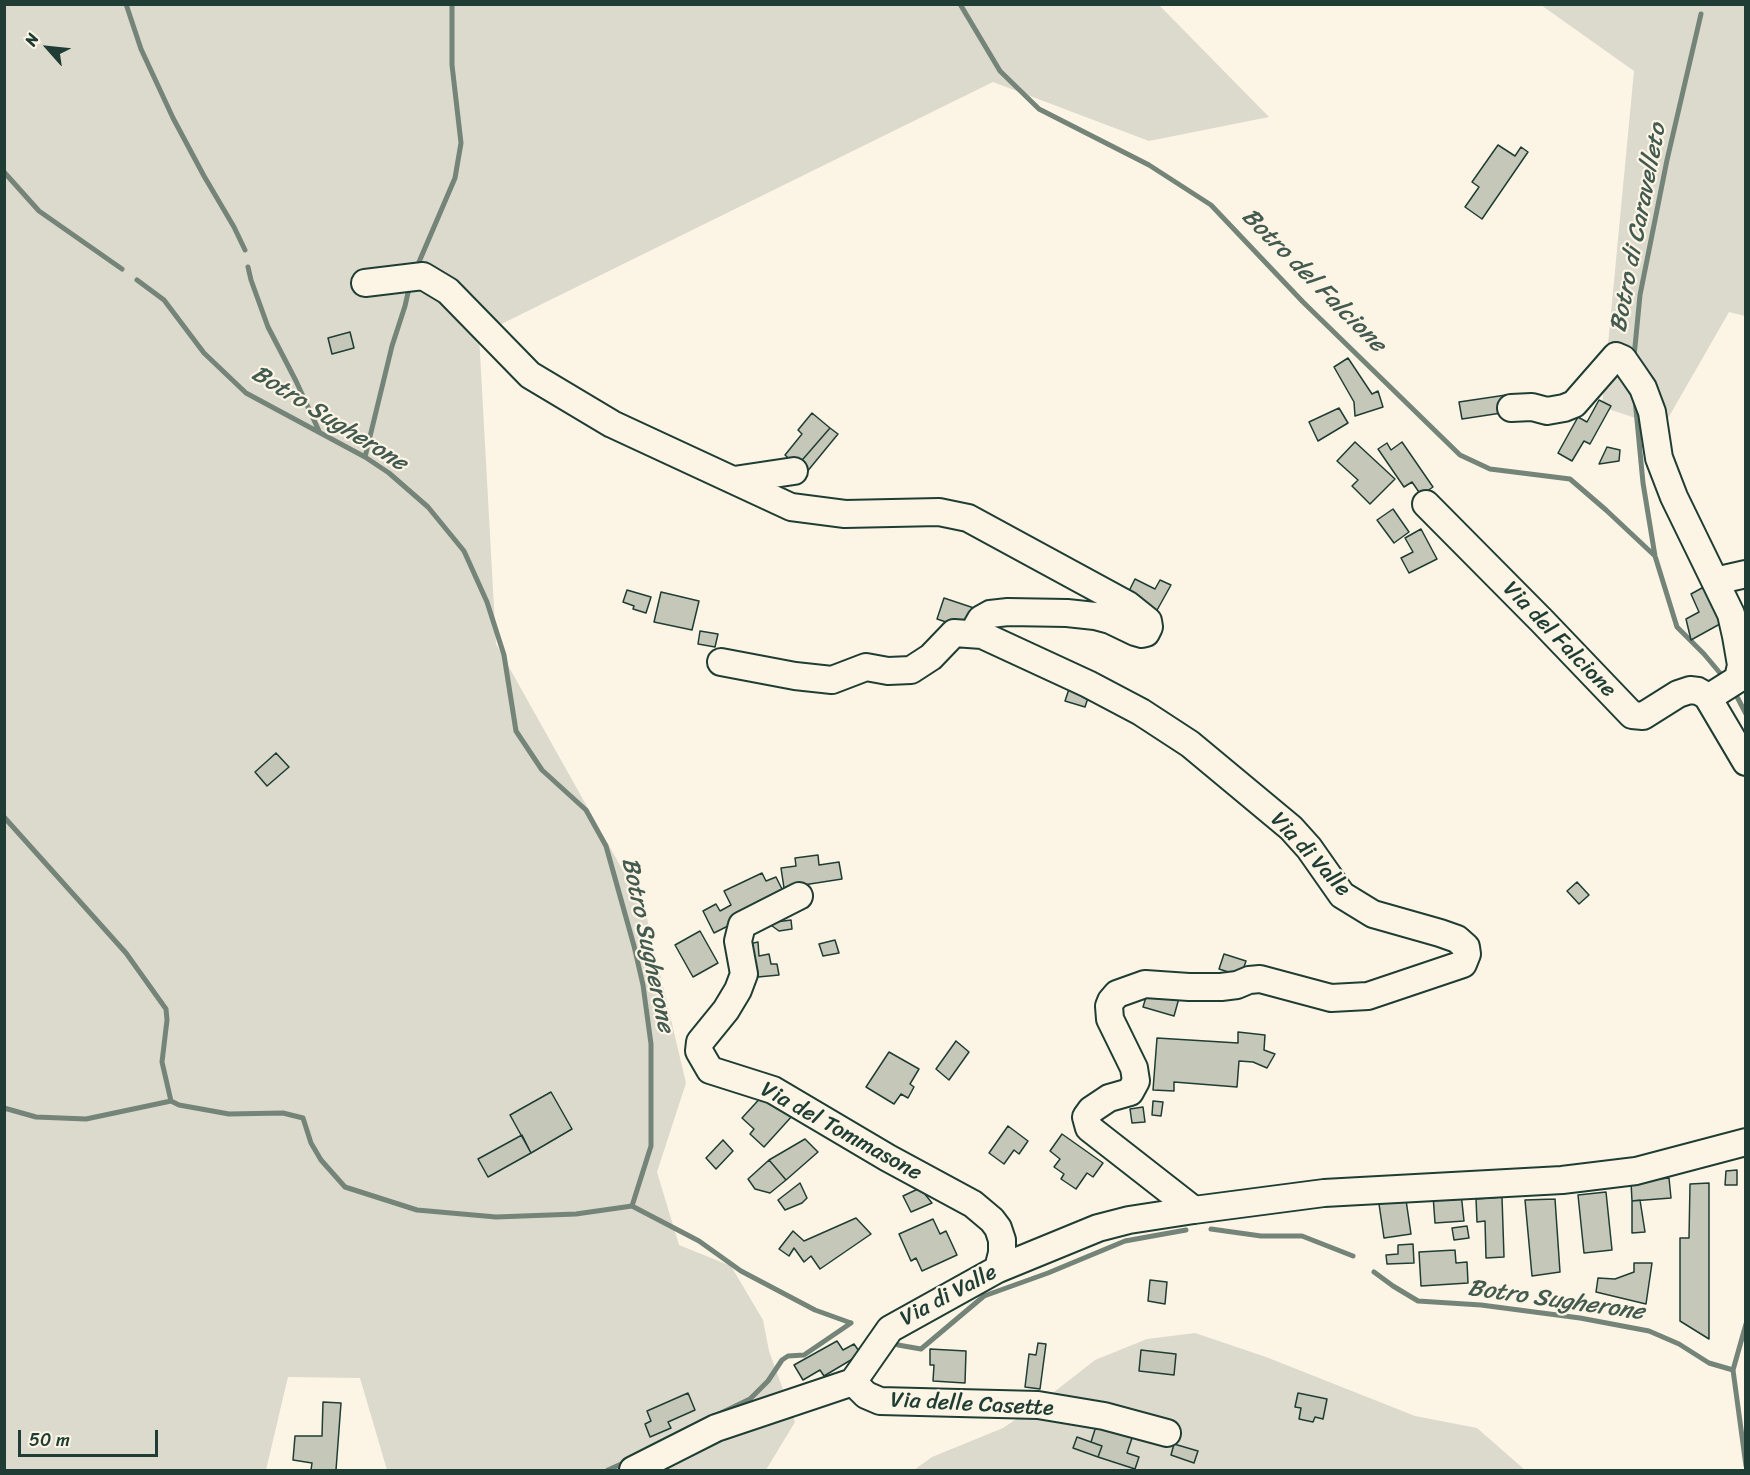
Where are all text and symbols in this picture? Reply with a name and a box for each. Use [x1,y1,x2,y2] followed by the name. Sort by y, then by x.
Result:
[18,18,78,78] north arrow
[16,28,47,51] text: N
[1605,121,1673,335] water label: Botro di Caravelleto
[1235,203,1391,359] water label: Botro del Falcione
[246,360,412,478] water label: Botro Sugherone
[1497,576,1621,704] street label: Via del Falcione
[1264,807,1356,903] street label: Via di Valle
[614,855,680,1035] water label: Botro Sugherone
[756,1077,926,1187] street label: Via del Tommasone
[896,1260,1002,1332] street label: Via di Valle
[1466,1274,1646,1328] water label: Botro Sugherone
[890,1388,1054,1422] street label: Via delle Casette
[21,1418,160,1456] scale bar
[29,1424,70,1456] text: 50 m

